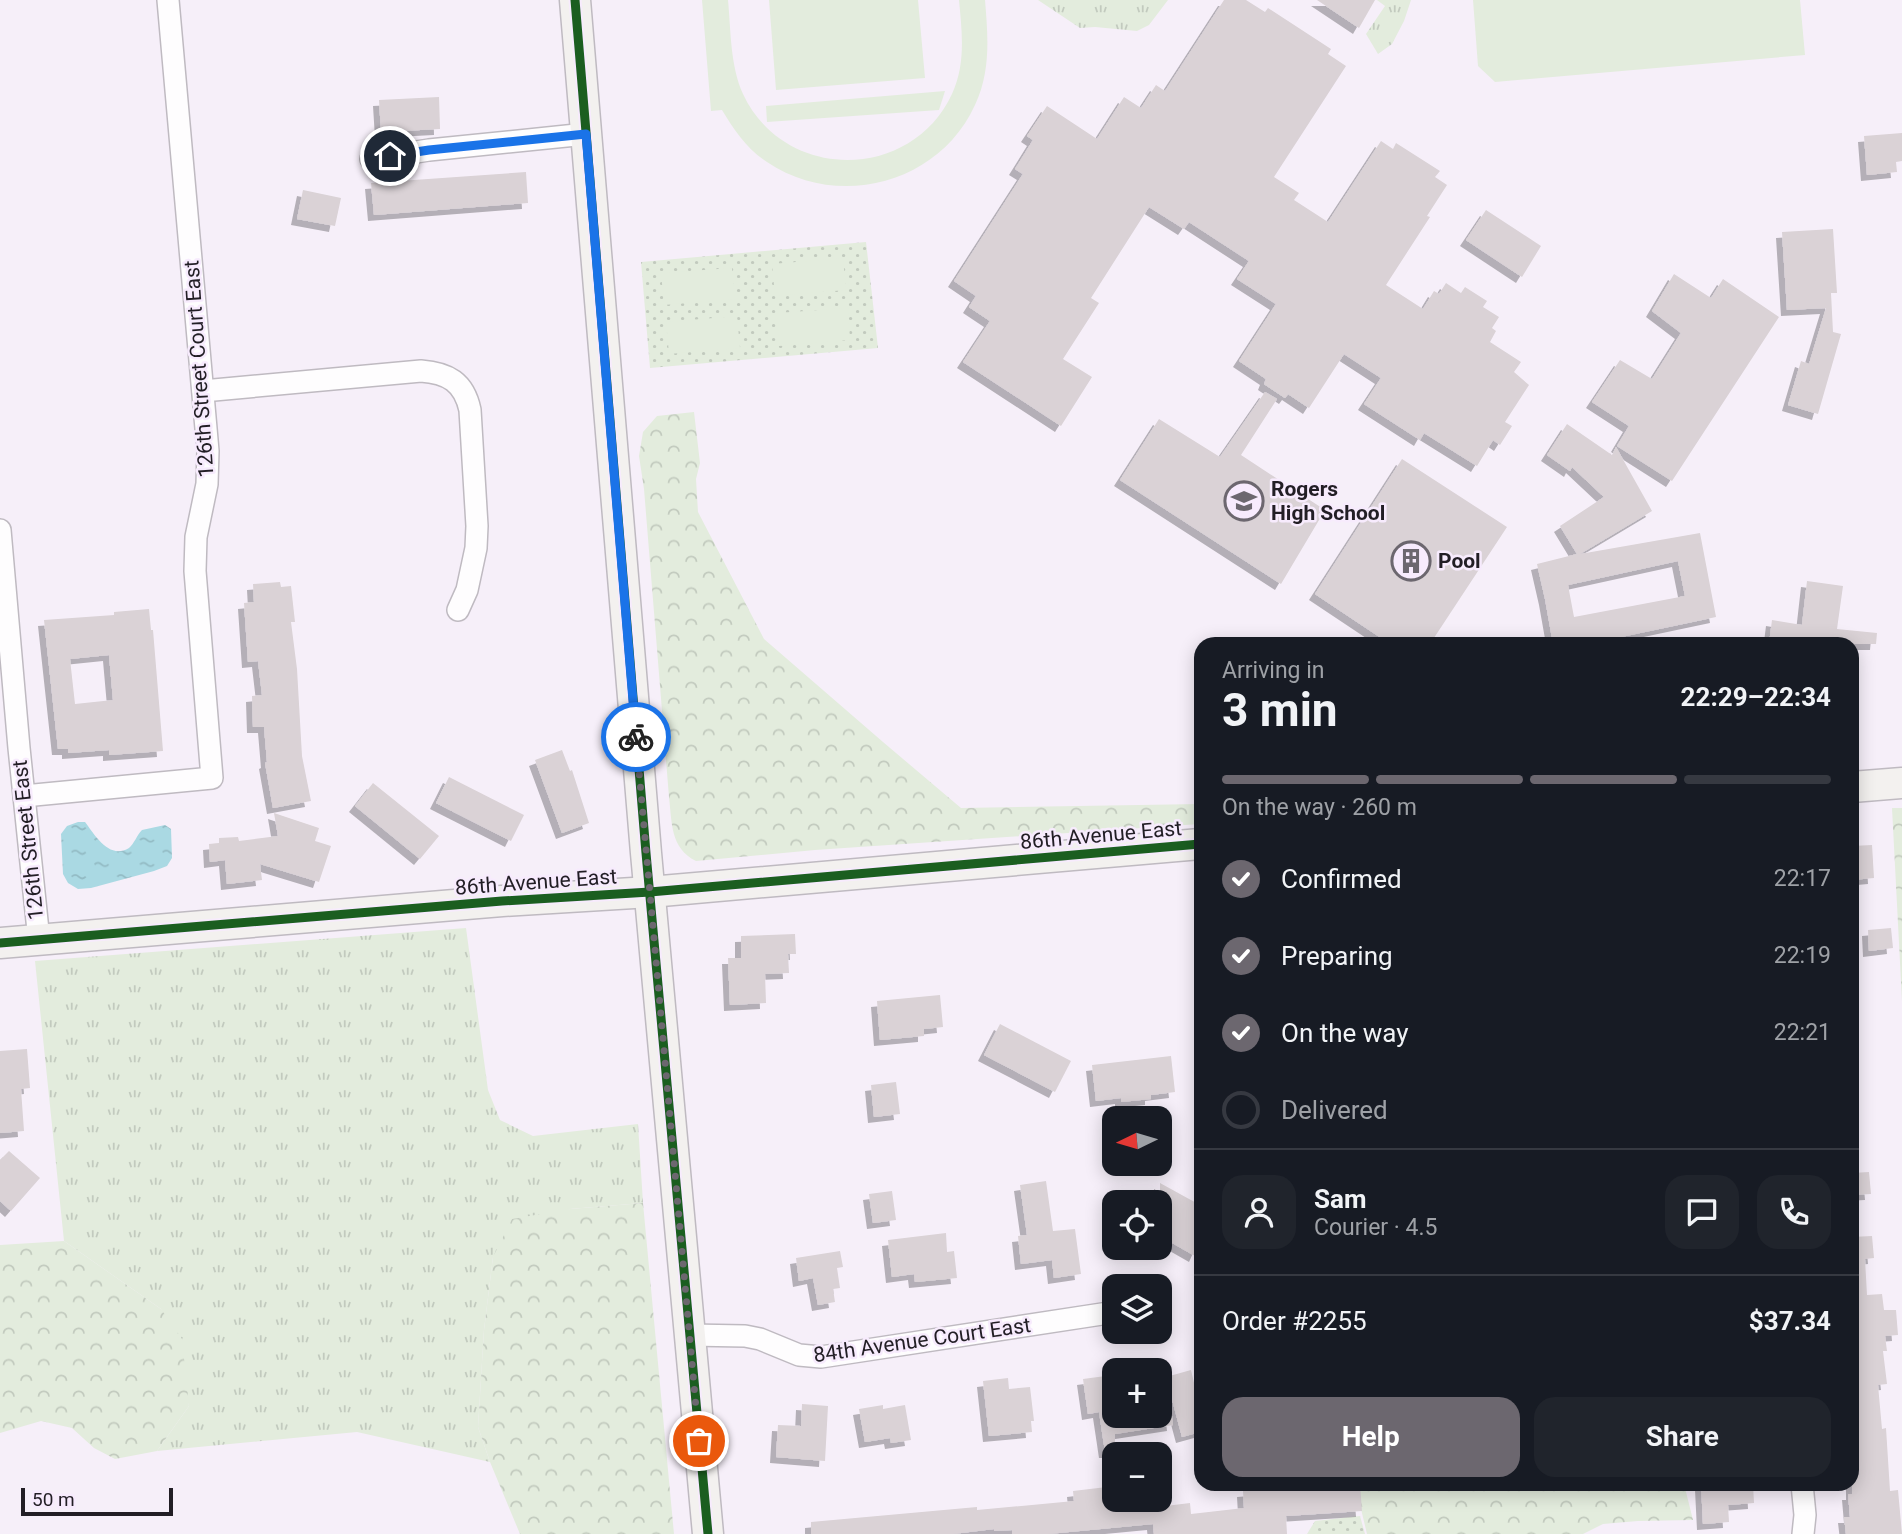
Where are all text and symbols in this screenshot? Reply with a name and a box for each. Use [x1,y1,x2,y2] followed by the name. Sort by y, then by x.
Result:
[360,126,420,186] pin
[371,137,409,175] icon: home
[179,259,219,478] street label: 126th Street Court East
[1271,477,1385,525] place label: Rogers High School
[1223,480,1265,522] school or university icon: Rogers High School
[1390,540,1432,582] building icon: Pool
[1438,549,1481,573] place label: Pool
[1222,657,1325,684] text: Arriving in
[1681,682,1831,712] text: 22:29–22:34
[1222,683,1338,737] text: 3 min
[601,702,671,772] courier
[617,718,655,756] icon: bike
[8,759,48,921] street label: 126th Street East
[1222,794,1417,821] text: On the way · 260 m
[1019,816,1183,854] street label: 86th Avenue East
[1222,860,1260,898] icon: check
[454,864,618,900] street label: 86th Avenue East
[1281,864,1402,894] text: Confirmed
[1774,865,1831,892] text: 22:17
[1222,937,1260,975] icon: check
[1281,941,1393,971] text: Preparing
[1774,942,1831,969] text: 22:19
[1222,1014,1260,1052] icon: check
[1281,1018,1409,1048] text: On the way
[1774,1019,1831,1046] text: 22:21
[1281,1095,1388,1125] text: Delivered
[1102,1106,1172,1176] north arrow
[1102,1106,1172,1512] map controls
[1222,1175,1296,1249] button: person
[1665,1175,1739,1249] button: chat
[1757,1175,1831,1249] button: phone
[1314,1184,1366,1214] text: Sam
[1102,1190,1172,1260] button: locate
[1314,1214,1437,1241] text: Courier · 4.5
[1102,1274,1172,1344] button: layers
[1222,1306,1367,1336] text: Order #2255
[1749,1306,1831,1336] text: $37.34
[812,1313,1032,1367] street label: 84th Avenue Court East
[1102,1358,1172,1428] button: +
[1222,1397,1520,1477] button: Help
[1534,1397,1831,1477] button: Share
[669,1411,729,1471] pin
[680,1422,718,1460] icon: bag
[1102,1442,1172,1512] button: −
[21,1485,173,1517] scale bar
[32,1488,75,1511] text: 50 m

